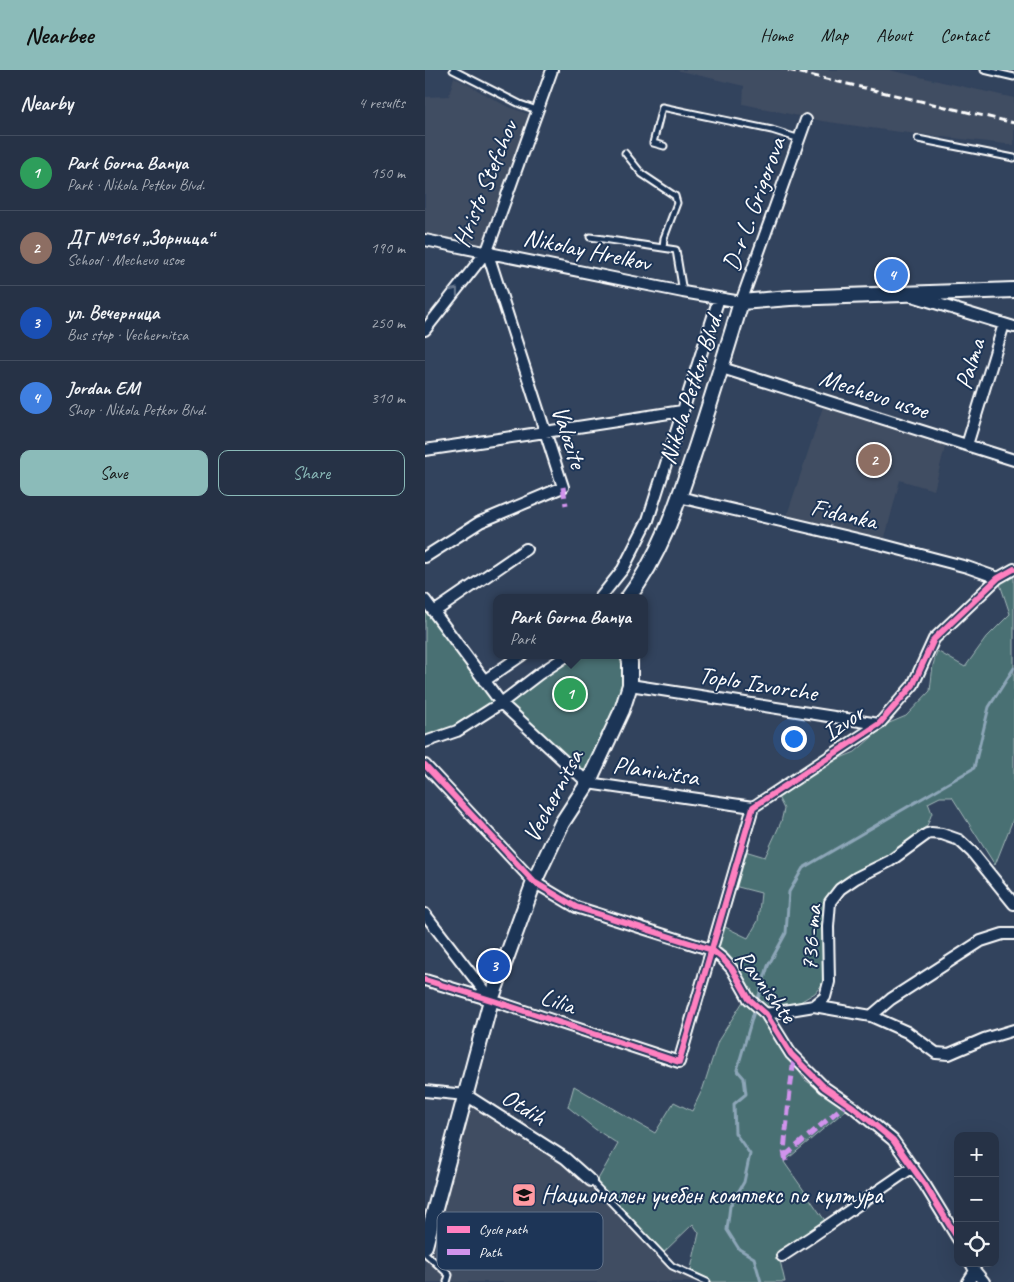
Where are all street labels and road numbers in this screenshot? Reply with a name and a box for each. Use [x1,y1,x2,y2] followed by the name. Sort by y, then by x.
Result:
[445,114,526,252] street label: Hristo Stefchov
[715,131,794,275] street label: D-r L. Grigorova
[521,221,656,280] street label: Nikolay Hrelkov
[651,308,731,468] street label: Nikola Petkov Blvd.
[947,333,993,393] street label: Palma
[816,361,934,427] street label: Mechevo usoe
[544,402,595,474] street label: Valozite
[808,491,883,538] street label: Fidanka
[696,659,821,709] street label: Toplo Izvorche
[816,696,872,749] street label: Izvor
[515,742,592,848] street label: Vechernitsa
[611,748,703,794] street label: Planinitsa
[793,902,829,972] street label: 736-та
[728,943,805,1031] street label: Ravnishte
[536,980,582,1023] street label: Lilia
[496,1081,553,1133] street label: Otdih

